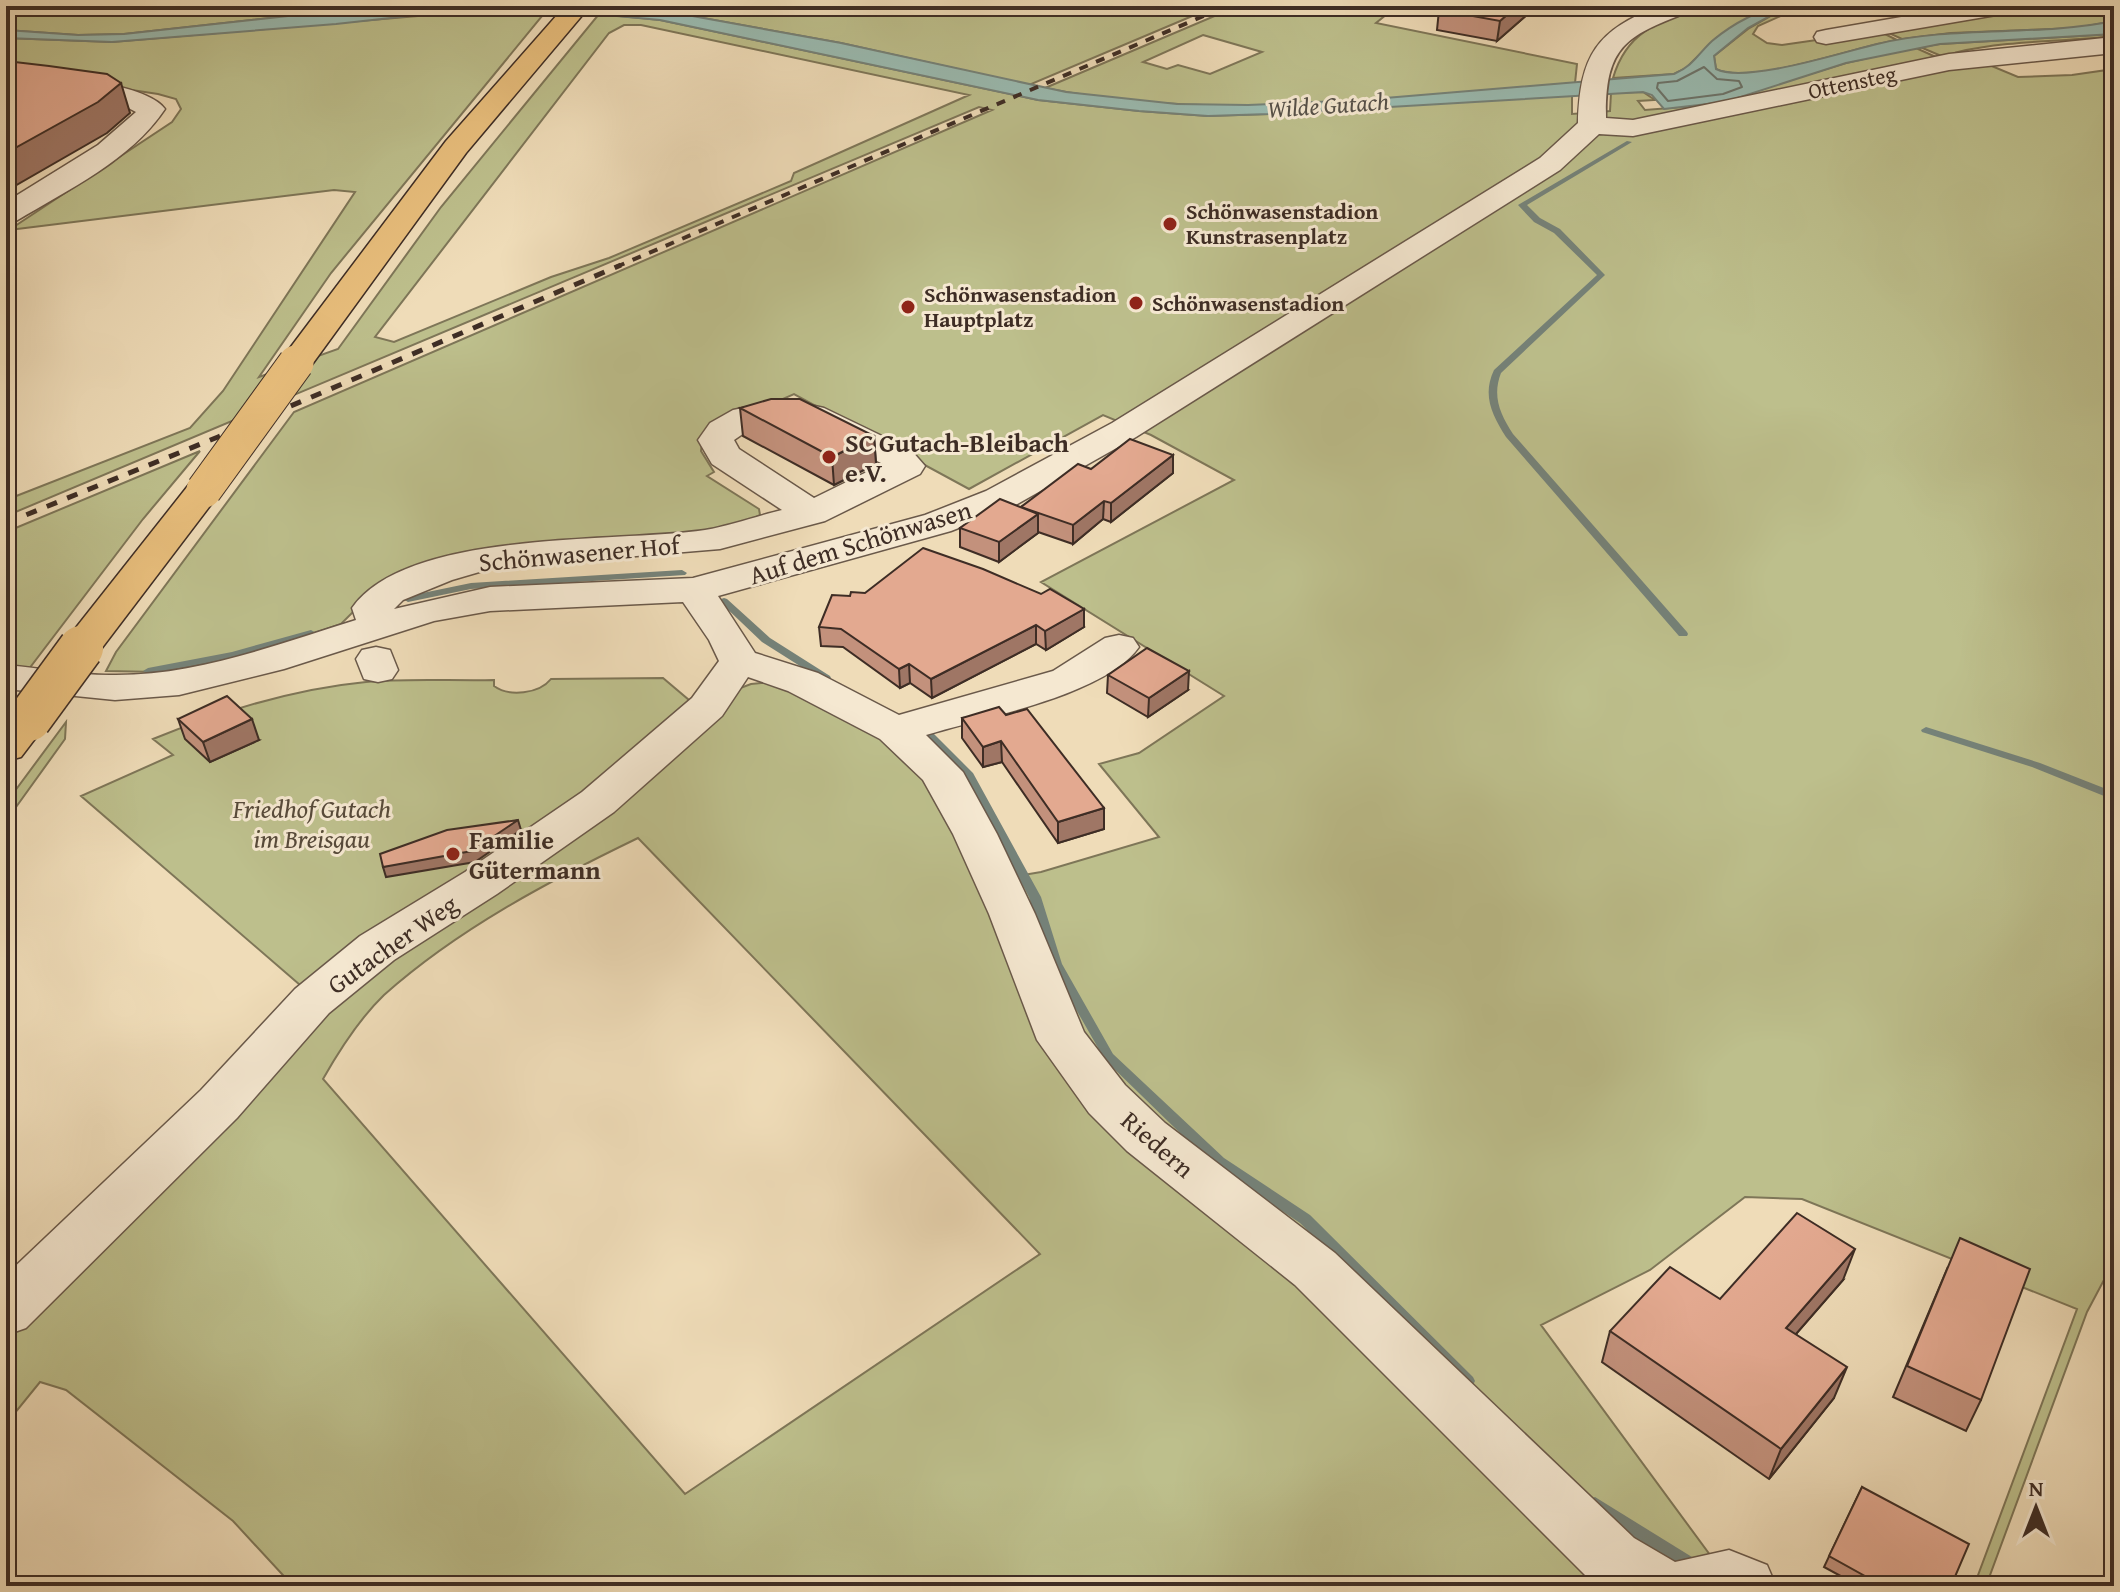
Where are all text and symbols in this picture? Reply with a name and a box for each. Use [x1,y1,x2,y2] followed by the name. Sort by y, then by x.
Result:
[1805,57,1899,107] street label: Ottensteg
[1266,83,1390,127] water label: Wilde Gutach
[1186,195,1378,252] place label: Schönwasenstadion Kunstrasenplatz
[1161,215,1179,233] marker: Schönwasenstadion Kunstrasenplatz
[924,278,1116,335] place label: Schönwasenstadion Hauptplatz
[1152,287,1344,319] place label: Schönwasenstadion
[1127,294,1145,312] marker: Schönwasenstadion
[899,298,917,316] marker: Schönwasenstadion Hauptplatz
[845,423,1069,492] place label: SC Gutach-Bleibach e.V.
[820,448,838,466] marker: SC Gutach-Bleibach e.V.
[744,490,976,594] street label: Auf dem Schönwasen
[477,525,684,581] street label: Schönwasener Hof
[232,789,391,858] park label: Friedhof Gutach im Breisgau
[469,820,601,889] place label: Familie Gütermann
[444,845,462,863] marker: Familie Gütermann
[319,885,465,1003] street label: Gutacher Weg
[1113,1101,1203,1187] street label: Riedern
[1996,1468,2076,1548] north arrow
[2029,1472,2044,1504] text: N

